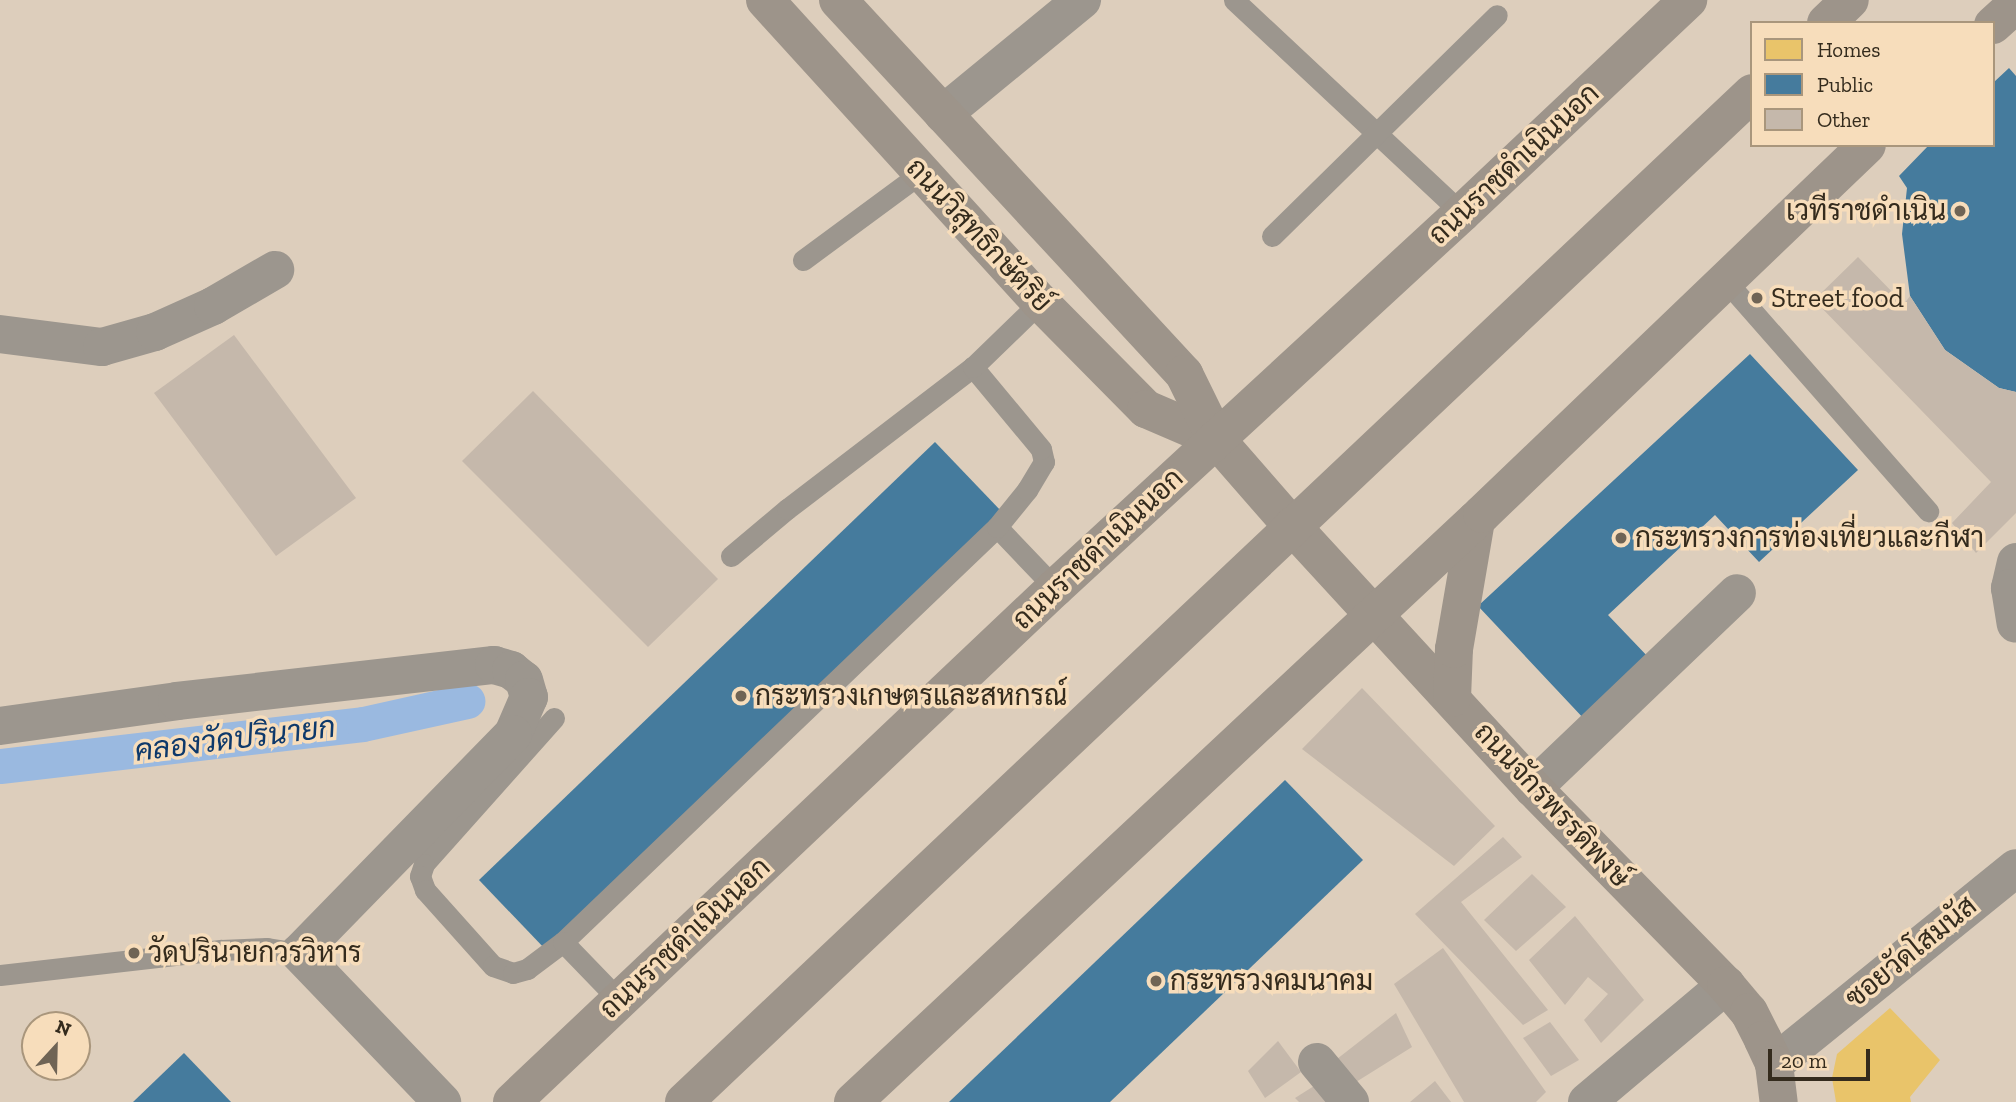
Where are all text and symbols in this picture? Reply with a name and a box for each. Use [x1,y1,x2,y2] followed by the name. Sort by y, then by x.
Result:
[1750,21,1995,147] legend
[1817,37,1880,62] text: Homes
[1817,72,1873,97] text: Public
[1422,76,1606,252] street label: ถนนราชดำเนินนอก
[1817,107,1871,132] text: Other
[899,151,1059,319] street label: ถนนวิสุทธิกษัตริย์
[1786,194,1946,228] place label: เวทีราชดำเนิน
[1952,203,1968,219] marker: เวทีราชดำเนิน
[1771,281,1904,315] place label: Street food
[1749,290,1765,306] marker: Street food
[1006,461,1190,637] street label: ถนนราชดำเนินนอก
[1635,521,1984,555] place label: กระทรวงการท่องเที่ยวและกีฬา
[1613,530,1629,546] marker: กระทรวงการท่องเที่ยวและกีฬา
[755,679,1067,713] place label: กระทรวงเกษตรและสหกรณ์
[733,688,749,704] marker: กระทรวงเกษตรและสหกรณ์
[133,709,337,769] water label: คลองวัดปรินายก
[1467,716,1637,894] street label: ถนนจักรพรรดิพงษ์
[593,850,777,1026] street label: ถนนราชดำเนินนอก
[1839,889,1983,1015] street label: ซอยวัดโสมนัส
[148,936,362,970] place label: วัดปรินายกวรวิหาร
[126,945,142,961] marker: วัดปรินายกวรวิหาร
[1170,964,1373,998] place label: กระทรวงคมนาคม
[1148,973,1164,989] marker: กระทรวงคมนาคม
[21,1011,91,1081] north arrow
[52,1015,74,1041] text: N
[1771,1036,1872,1080] scale bar
[1781,1048,1827,1073] text: 20 m

